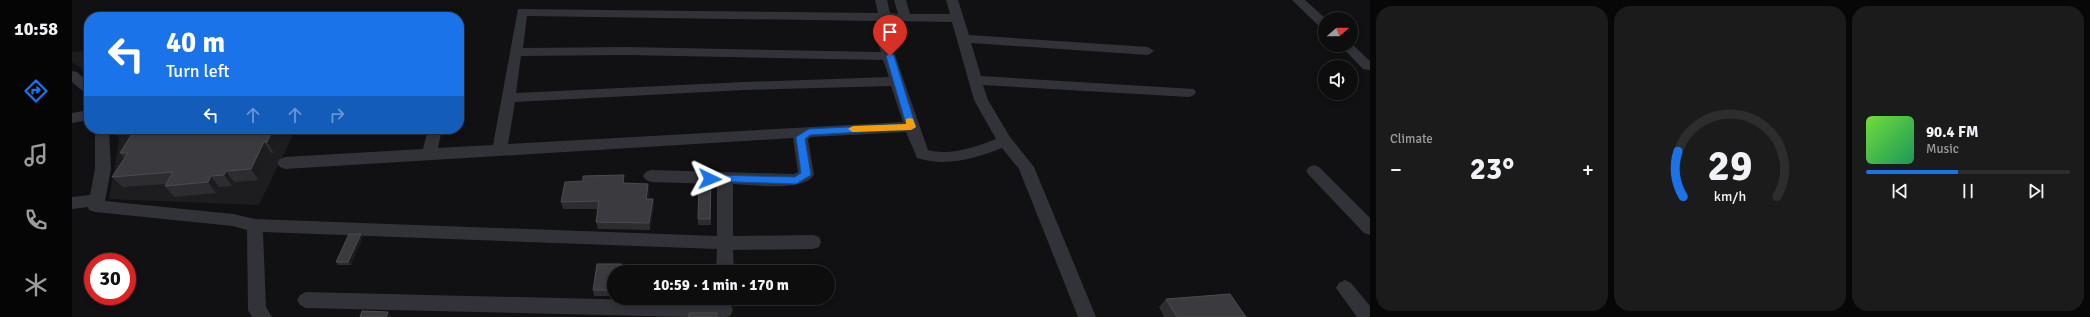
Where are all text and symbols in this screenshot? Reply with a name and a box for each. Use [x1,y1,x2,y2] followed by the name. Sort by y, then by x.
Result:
[1318,12,1358,52] north arrow
[1318,12,1358,100] map controls
[873,15,907,56] pin
[14,18,58,40] text: 10:58
[879,21,901,43] icon: arrive
[166,26,225,60] text: 40 m
[100,28,152,80] icon: left
[166,60,229,82] text: Turn left
[1318,60,1358,100] button: sound
[22,77,50,105] icon: directions
[200,104,222,126] icon: left
[242,104,264,126] icon: ahead
[284,104,306,126] icon: ahead
[326,104,348,126] icon: right
[1926,123,1978,141] text: 90.4 FM
[1390,131,1433,147] text: Climate
[1708,140,1752,191] text: 29
[22,141,50,169] icon: music
[1926,141,1959,157] text: Music
[1470,151,1514,188] text: 23°
[1390,156,1402,183] text: −
[1582,156,1594,183] text: +
[689,158,731,200] position arrow
[1889,180,1911,202] icon: previous
[1957,180,1979,202] icon: pause
[2025,180,2047,202] icon: next
[1714,187,1746,204] text: km/h
[22,206,50,234] icon: phone
[84,253,136,305] speed limit sign: 30
[22,271,50,299] icon: climate
[653,276,789,294] text: 10:59 · 1 min · 170 m

